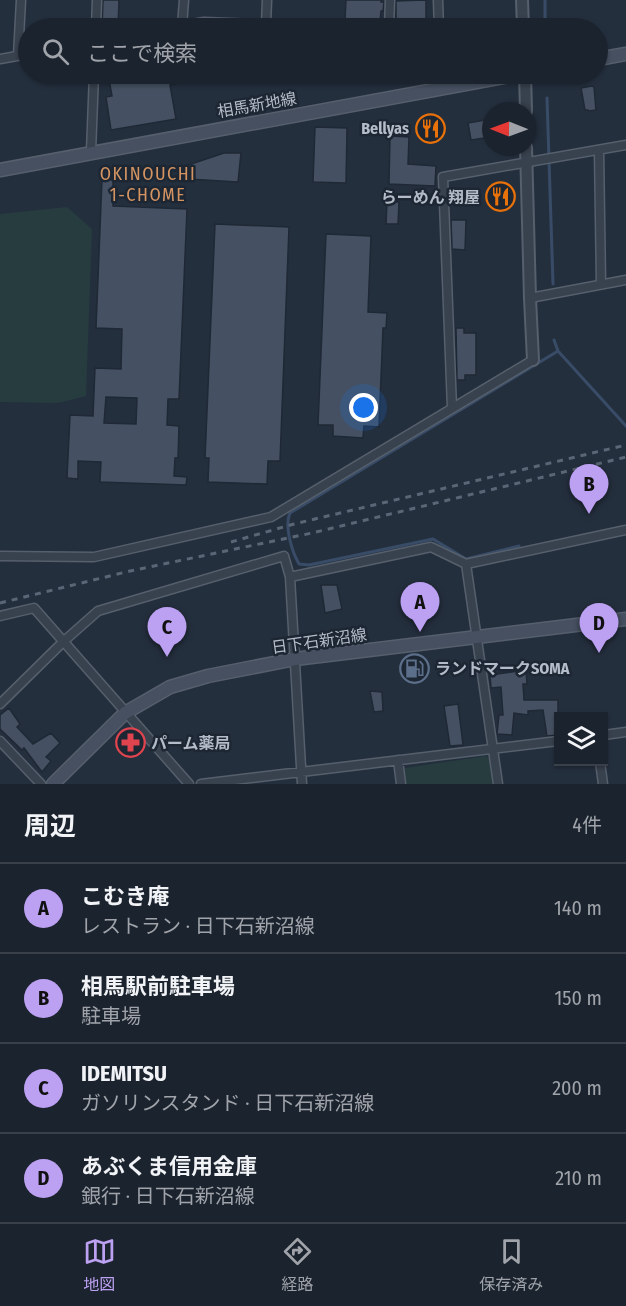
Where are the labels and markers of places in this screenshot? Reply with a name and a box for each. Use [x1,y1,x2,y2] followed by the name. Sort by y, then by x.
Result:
[414,112,446,144] restaurant icon: Bellyas
[361,119,409,138] place label: Bellyas
[485,181,517,213] restaurant icon: らーめん 翔屋
[381,188,480,207] place label: らーめん 翔屋
[570,464,608,514] pin: B
[400,582,440,632] pin: A
[580,604,618,653] pin: D
[148,608,186,657] pin: C
[398,652,430,684] fuel station icon: ランドマークSOMA
[435,659,570,678] place label: ランドマークSOMA
[114,727,146,759] pharmacy icon: パーム薬局
[151,734,231,753] place label: パーム薬局

